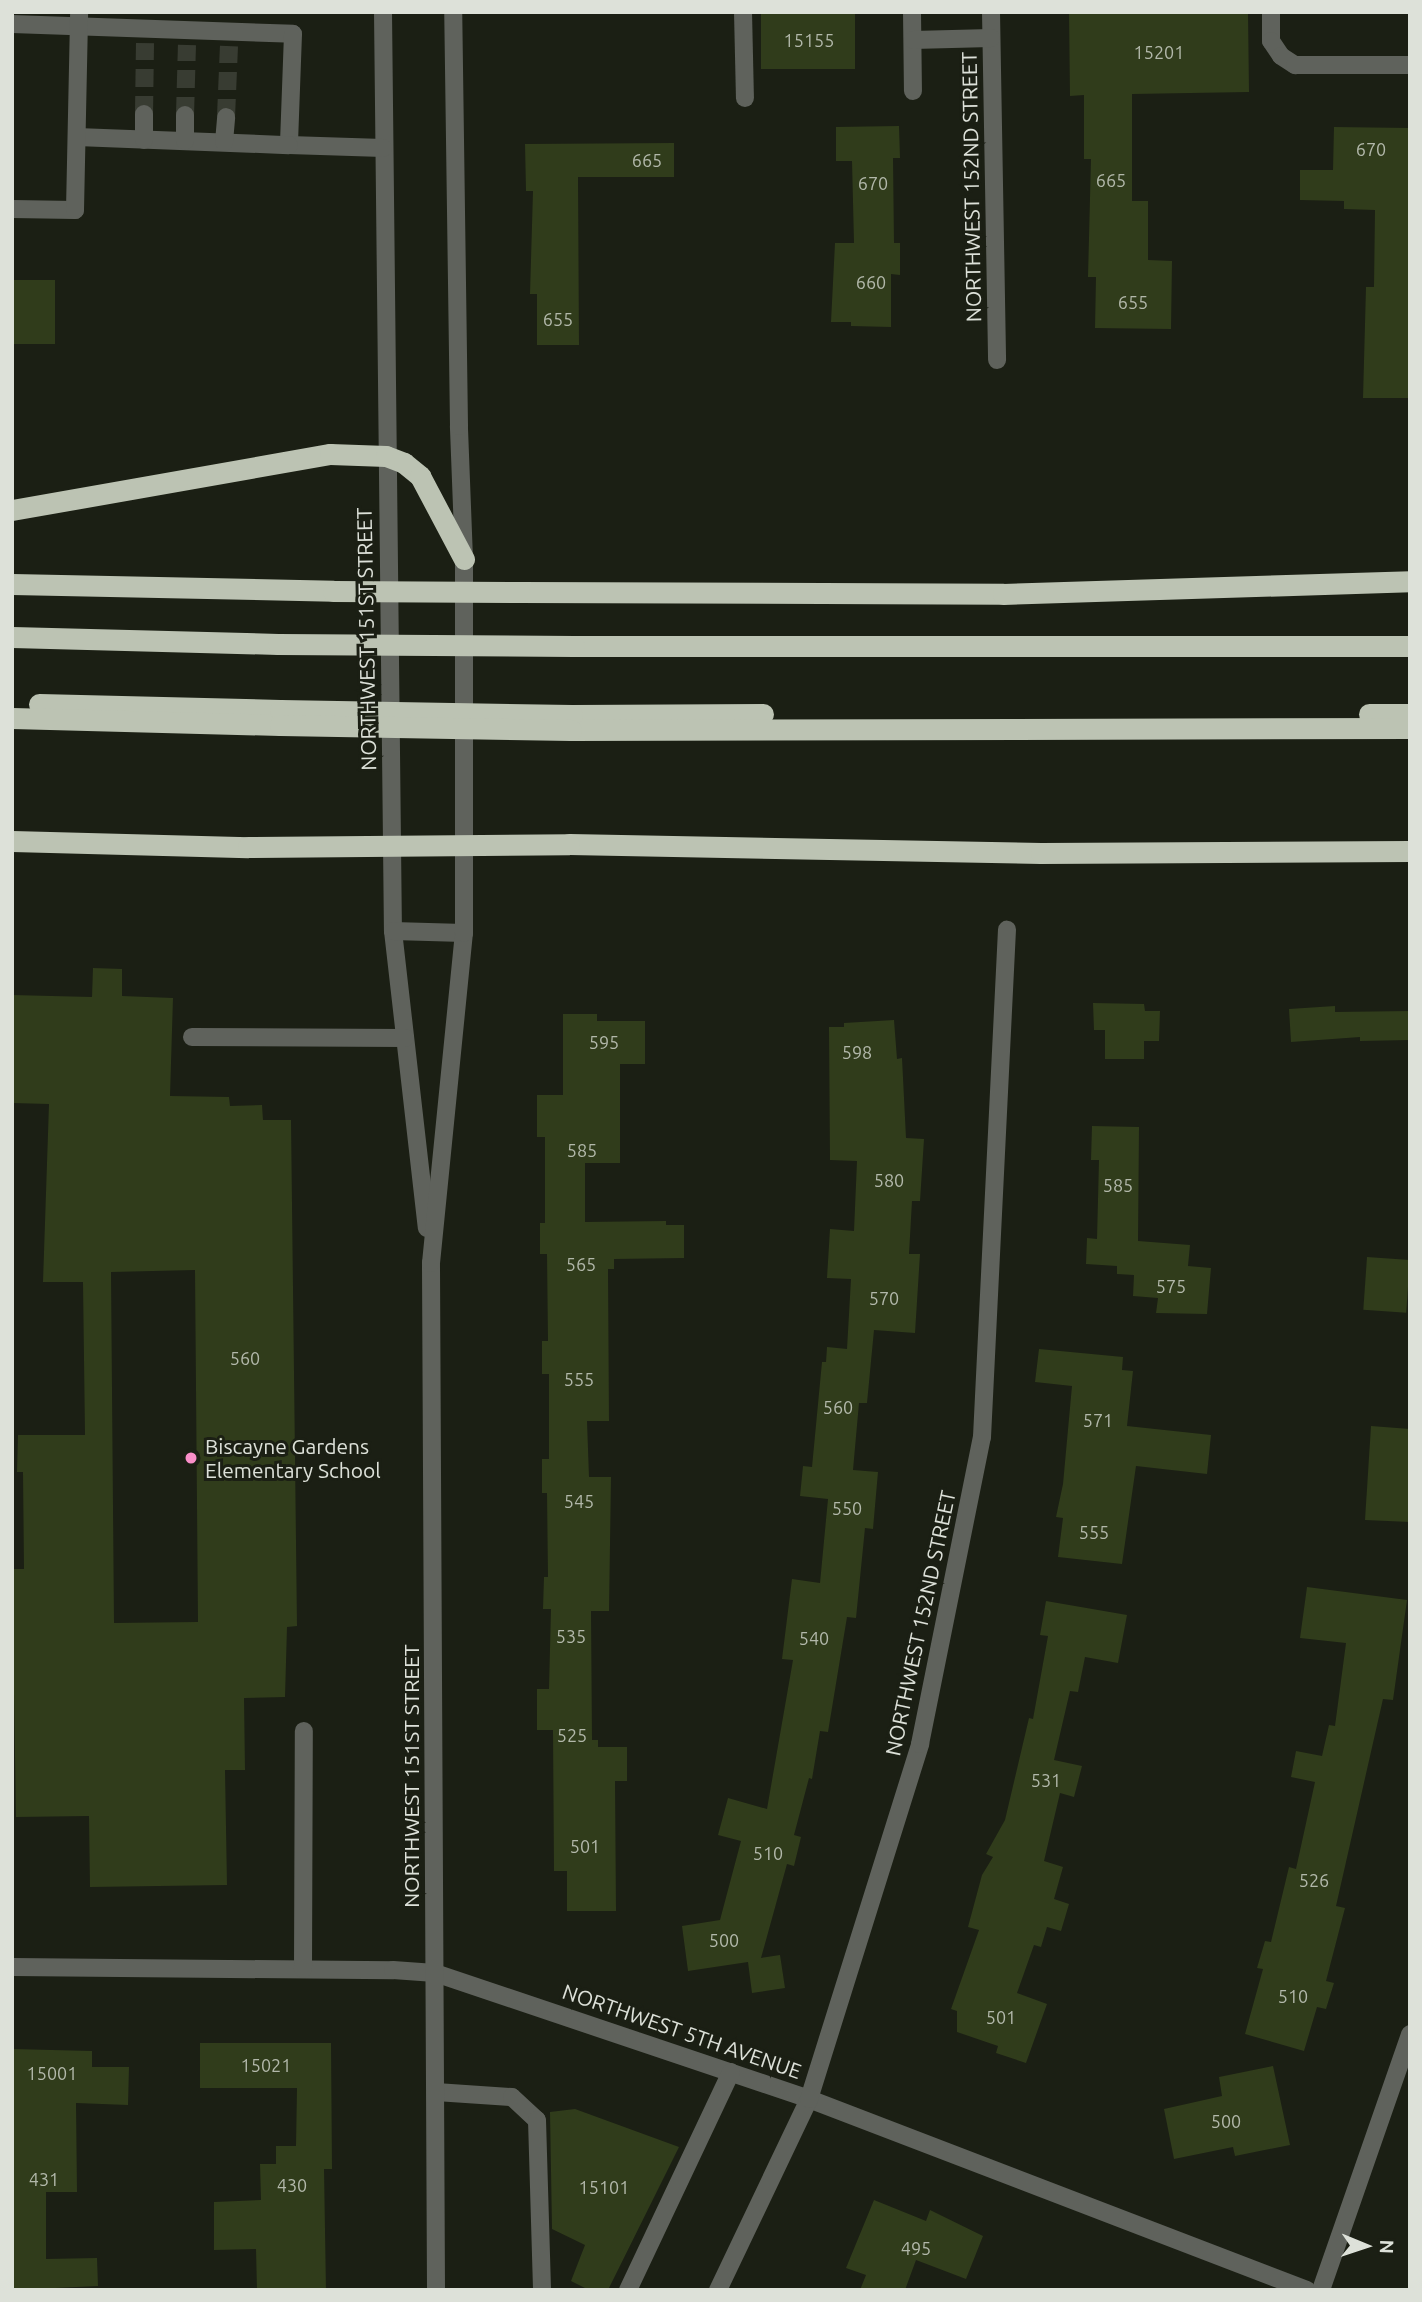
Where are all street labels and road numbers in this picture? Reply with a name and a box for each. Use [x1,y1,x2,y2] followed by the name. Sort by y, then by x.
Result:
[956,52,986,322] street label: NORTHWEST 152ND STREET
[351,507,381,771] street label: NORTHWEST 151ST STREET
[880,1488,960,1758] street label: NORTHWEST 152ND STREET
[398,1644,424,1908] street label: NORTHWEST 151ST STREET
[559,1978,805,2084] street label: NORTHWEST 5TH AVENUE

